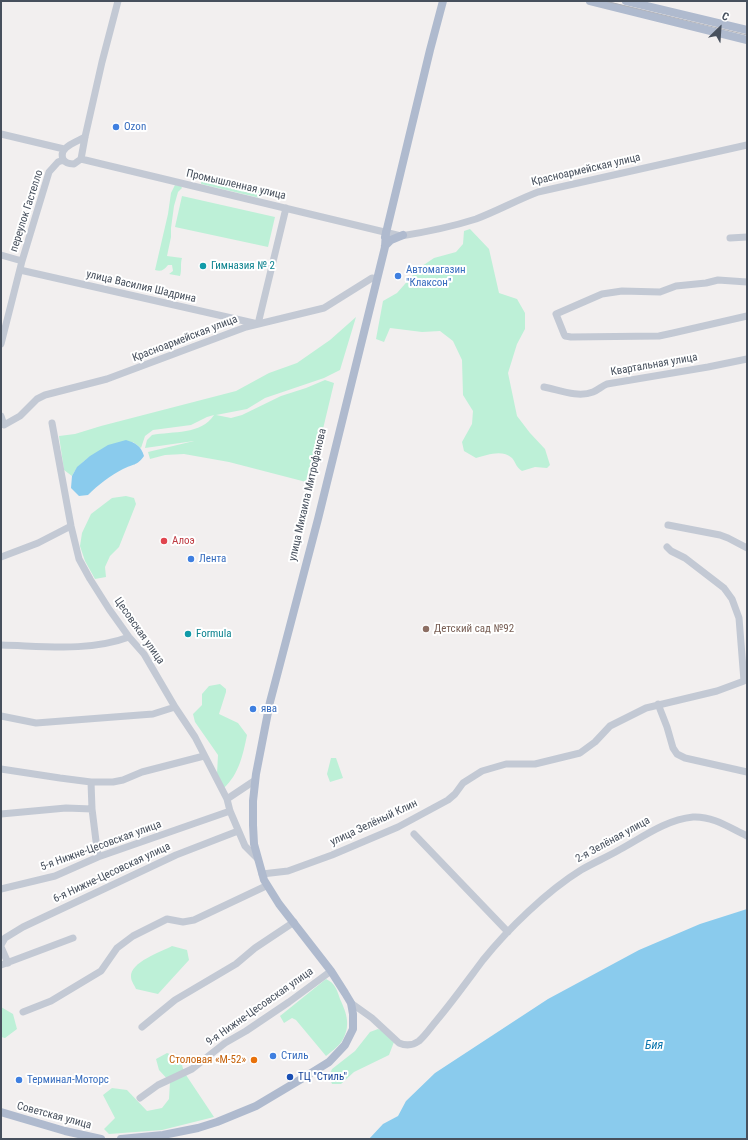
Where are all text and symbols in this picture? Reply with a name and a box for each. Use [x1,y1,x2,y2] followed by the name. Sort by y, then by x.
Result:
[700,8,740,48] north arrow
[720,9,731,24] text: С
[124,120,146,134] place label: Ozon
[111,122,121,132] marker: Ozon
[530,151,642,189] street label: Красноармейская улица
[185,167,287,203] street label: Промышленная улица
[8,168,46,254] street label: переулок Гастелло
[211,259,275,273] place label: Гимназия № 2
[198,261,208,271] marker: Гимназия № 2
[406,263,466,289] place label: Автомагазин "Клаксон"
[85,268,197,306] street label: улица Василия Шадрина
[393,271,403,281] marker: Автомагазин "Клаксон"
[131,313,239,365] street label: Красноармейская улица
[610,351,698,379] street label: Квартальная улица
[286,427,330,563] street label: улица Михаила Митрофанова
[172,534,195,548] place label: Алоэ
[159,536,169,546] marker: Алоэ
[199,552,226,566] place label: Лента
[186,554,196,564] marker: Лента
[111,595,167,667] street label: Цесовская улица
[434,622,514,636] place label: Детский сад №92
[421,624,431,634] marker: Детский сад №92
[196,627,231,641] place label: Formula
[183,629,193,639] marker: Formula
[261,702,277,716] place label: ява
[248,704,258,714] marker: ява
[328,797,420,849] street label: улица Зелёный Клин
[574,814,652,866] street label: 2-я Зелёная улица
[39,818,163,874] street label: 5-я Нижне-Цесовская улица
[51,840,173,906] street label: 6-я Нижне-Цесовская улица
[204,965,316,1049] street label: 9-я Нижне-Цесовская улица
[645,1039,663,1053] water label: Бия
[281,1049,308,1063] place label: Стиль
[268,1051,278,1061] marker: Стиль
[169,1053,246,1067] place label: Столовая «М-52»
[249,1055,259,1065] marker: Столовая «М-52»
[298,1070,347,1084] place label: ТЦ "Стиль"
[285,1072,295,1082] marker: ТЦ "Стиль"
[27,1073,109,1087] place label: Терминал-Моторс
[14,1075,24,1085] marker: Терминал-Моторс
[15,1100,93,1132] street label: Советская улица

